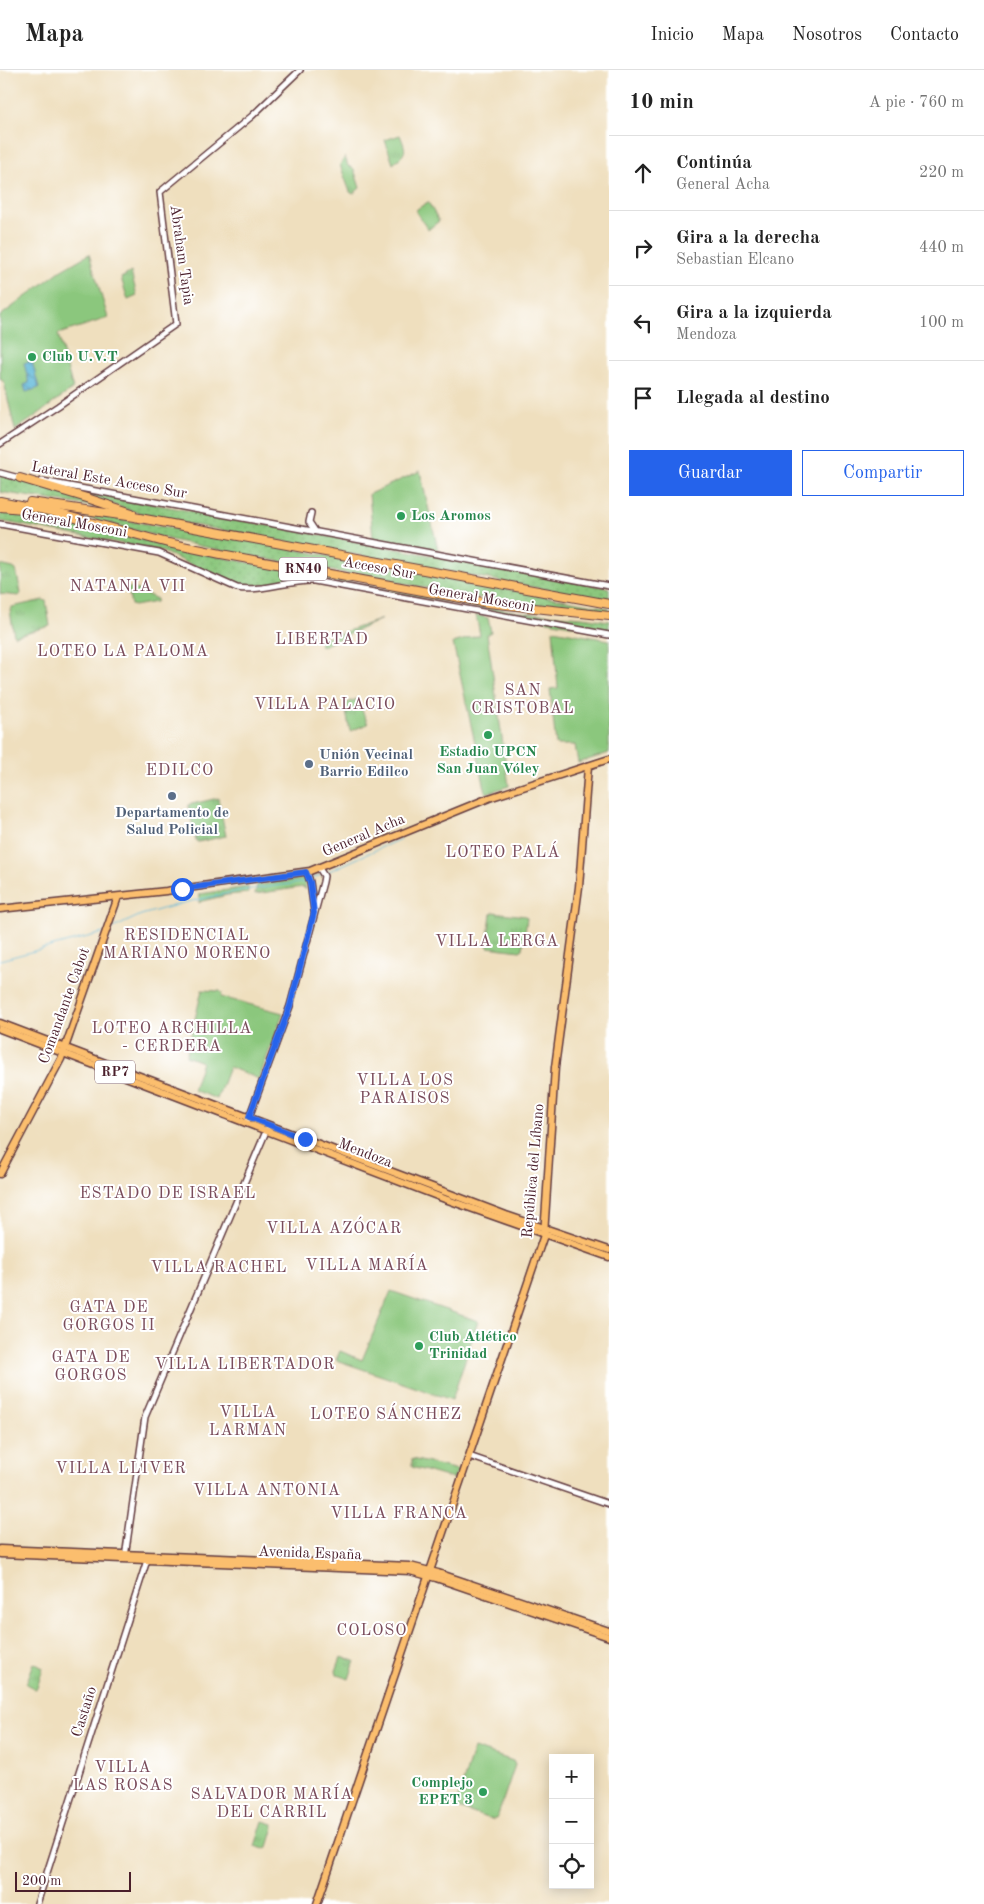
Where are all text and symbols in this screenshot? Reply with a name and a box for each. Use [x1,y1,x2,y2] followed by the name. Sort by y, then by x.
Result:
[25,23,84,47] text: Mapa
[651,26,694,44] text: Inicio
[722,26,764,44] text: Mapa
[792,26,862,44] text: Nosotros
[890,26,959,44] text: Contacto
[629,92,694,113] text: 10 min
[869,95,964,111] text: A pie · 760 m
[676,154,752,173] text: Continúa
[629,159,657,187] icon: ahead
[919,165,964,181] text: 220 m
[676,177,770,193] text: General Acha
[167,204,196,307] street label: Abraham Tapia
[676,229,820,248] text: Gira a la derecha
[629,234,657,262] icon: right
[919,240,964,256] text: 440 m
[676,252,794,268] text: Sebastian Elcano
[676,304,832,323] text: Gira a la izquierda
[629,309,657,337] icon: left
[919,315,964,331] text: 100 m
[676,327,737,343] text: Mendoza
[42,350,118,365] place label: Club U.V.T
[26,351,38,363] marker: Club U.V.T
[629,384,657,412] icon: arrive
[676,389,830,408] text: Llegada al destino
[629,450,792,496] button: Guardar
[802,450,964,496] button: Compartir
[30,460,188,502] street label: Lateral Este Acceso Sur
[20,507,128,541] street label: General Mosconi
[411,509,491,524] place label: Los Aromos
[395,510,407,522] marker: Los Aromos
[342,555,416,583] street label: Acceso Sur
[279,558,327,580] road number: RN40
[70,579,186,595] district label: NATANIA VII
[427,582,535,616] street label: General Mosconi
[275,632,369,648] district label: LIBERTAD
[37,644,209,660] district label: LOTEO LA PALOMA
[471,683,575,717] district label: SAN CRISTOBAL
[254,697,396,713] district label: VILLA PALACIO
[482,729,494,741] marker: Estadio UPCN San Juan Vóley
[436,745,540,777] place label: Estadio UPCN San Juan Vóley
[319,748,413,780] place label: Unión Vecinal Barrio Edilco
[303,758,315,770] marker: Unión Vecinal Barrio Edilco
[146,763,214,779] district label: EDILCO
[166,790,178,802] marker: Departamento de Salud Policial
[115,806,229,838] place label: Departamento de Salud Policial
[321,812,408,860] street label: General Acha
[446,841,560,861] district label: LOTEO PALÁ
[171,878,194,901] route start
[103,928,271,962] district label: RESIDENCIAL MARIANO MORENO
[435,934,559,950] district label: VILLA LERGA
[37,946,93,1066] street label: Comandante Cabot
[91,1021,253,1055] district label: LOTEO ARCHILLA - CERDERA
[95,1060,135,1084] road number: RP7
[356,1073,454,1107] district label: VILLA LOS PARAISOS
[521,1103,547,1239] street label: República del Líbano
[294,1128,317,1151] route end
[336,1137,395,1171] street label: Mendoza
[79,1186,257,1202] district label: ESTADO DE ISRAEL
[266,1216,402,1237] district label: VILLA AZÓCAR
[305,1254,429,1274] district label: VILLA MARÍA
[151,1260,287,1276] district label: VILLA RACHEL
[63,1300,155,1334] district label: GATA DE GORGOS II
[429,1330,517,1362] place label: Club Atlético Trinidad
[413,1340,425,1352] marker: Club Atlético Trinidad
[51,1350,131,1384] district label: GATA DE GORGOS
[155,1357,335,1373] district label: VILLA LIBERTADOR
[310,1403,462,1423] district label: LOTEO SÁNCHEZ
[209,1405,287,1439] district label: VILLA LARMAN
[55,1461,187,1477] district label: VILLA LLIVER
[193,1483,341,1499] district label: VILLA ANTONIA
[330,1506,468,1522] district label: VILLA FRANCA
[258,1545,363,1563] street label: Avenida España
[337,1623,407,1639] district label: COLOSO
[70,1685,100,1739] street label: Castaño
[549,1754,594,1889] map controls
[549,1754,594,1799] button: +
[73,1760,173,1794] district label: VILLA LAS ROSAS
[411,1776,473,1808] place label: Complejo EPET 3
[190,1783,354,1821] district label: SALVADOR MARÍA DEL CARRIL
[477,1786,489,1798] marker: Complejo EPET 3
[549,1799,594,1844] button: −
[549,1844,594,1889] button: locate
[15,1869,131,1892] scale bar
[22,1874,61,1888] text: 200 m

